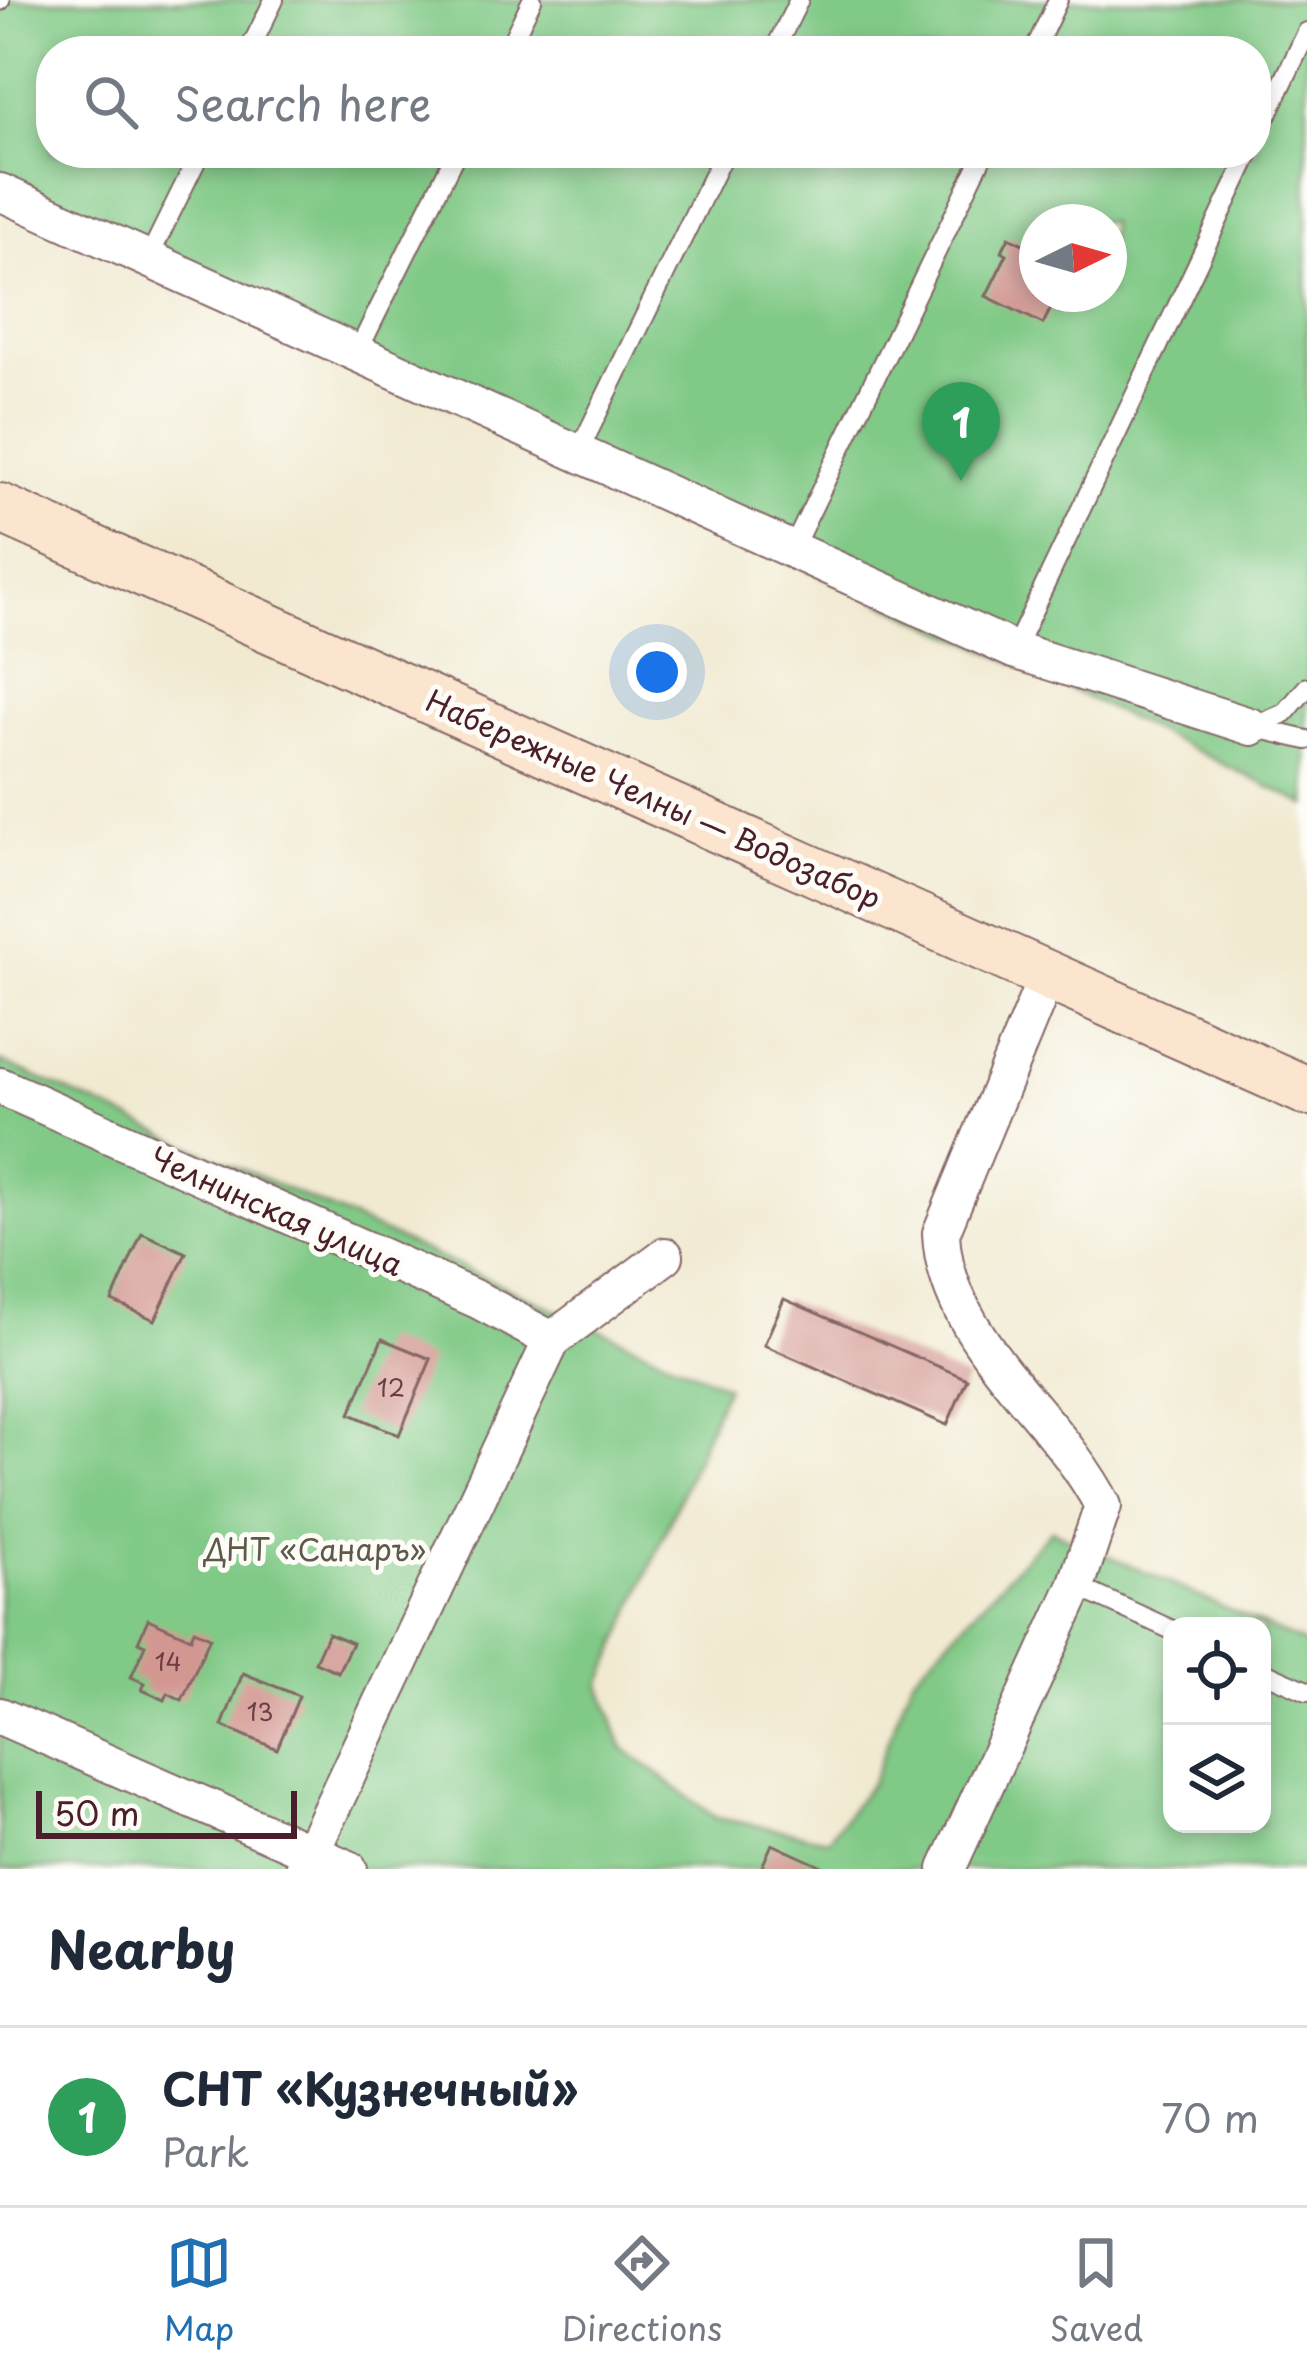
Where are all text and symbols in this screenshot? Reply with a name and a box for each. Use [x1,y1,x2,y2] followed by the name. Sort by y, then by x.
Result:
[36,36,1271,168] search box
[174,68,431,136] text: Search here
[78,69,144,135] icon: search
[1019,204,1127,312] north arrow
[922,382,1000,481] pin: 1
[627,642,687,702] your location
[419,677,889,919] street label: Набережные Челны — Водозабор
[143,1134,411,1286] street label: Челнинская улица
[377,1369,405,1405] house number: 12
[203,1526,426,1571] park label: ДНТ «Санаръ»
[1163,1617,1271,1833] map controls
[1163,1617,1271,1725] button: locate
[155,1643,181,1679] house number: 14
[247,1693,273,1729] house number: 13
[1163,1725,1271,1833] button: layers
[36,1785,297,1838] scale bar
[54,1787,140,1837] text: 50 m
[48,1909,235,1986] text: Nearby
[162,2053,578,2121] text: СНТ «Кузнечный»
[78,2087,96,2146] text: 1
[1161,2087,1259,2146] text: 70 m
[162,2121,249,2180] text: Park
[164,2230,234,2352] tab: Map
[562,2230,722,2352] tab: Directions
[1050,2230,1143,2352] tab: Saved

